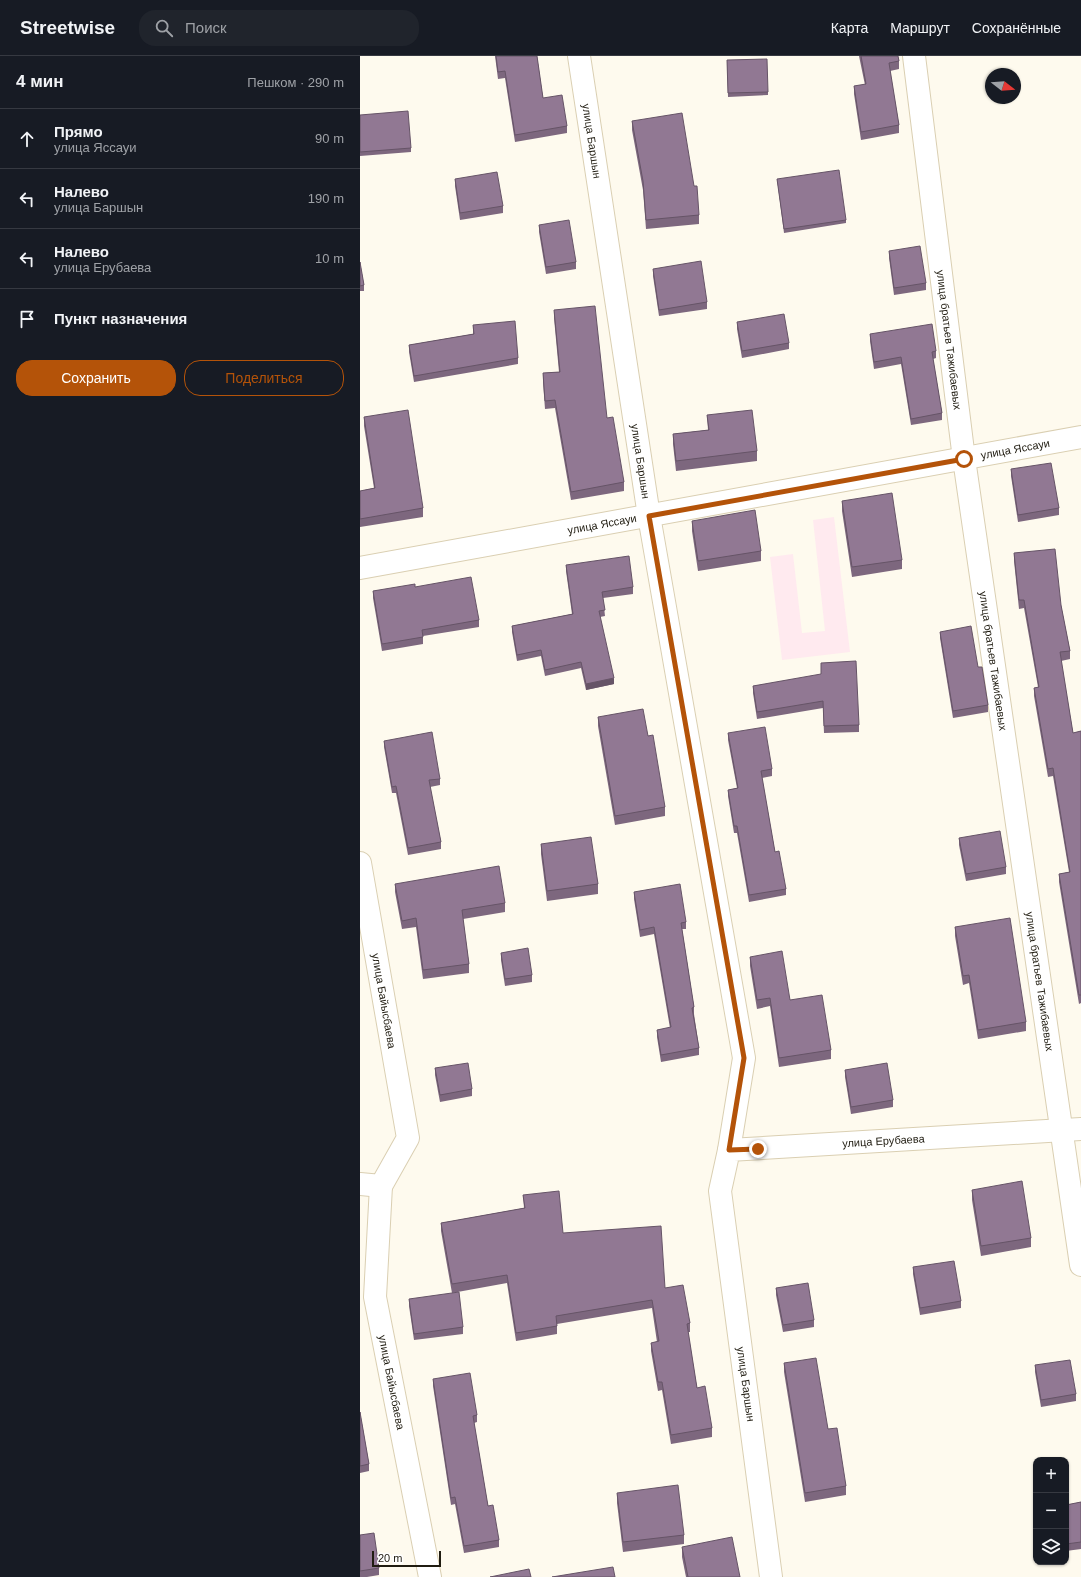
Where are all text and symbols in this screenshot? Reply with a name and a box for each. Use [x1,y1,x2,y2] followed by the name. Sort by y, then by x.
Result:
[139,10,419,46] search box
[20,17,115,38] text: Streetwise
[153,17,175,39] icon: search
[185,19,227,36] text: Поиск
[831,20,868,36] text: Карта
[890,20,950,36] text: Маршрут
[972,20,1061,36] text: Сохранённые
[985,68,1021,104] north arrow
[16,72,63,91] text: 4 мин
[247,75,344,90] text: Пешком · 290 m
[580,103,604,179] street label: улица Баршын
[54,123,103,140] text: Прямо
[16,128,38,150] icon: ahead
[315,131,344,146] text: 90 m
[54,140,137,155] text: улица Яссауи
[54,183,109,200] text: Налево
[16,188,38,210] icon: left
[308,191,344,206] text: 190 m
[54,200,143,215] text: улица Баршын
[54,243,109,260] text: Налево
[16,248,38,270] icon: left
[315,251,344,266] text: 10 m
[54,260,151,275] text: улица Ерубаева
[935,269,964,411] street label: улица братьев Тажибаевых
[16,308,38,330] icon: arrive
[54,310,187,327] text: Пункт назначения
[16,360,176,396] button: Сохранить
[184,360,344,396] button: Поделиться
[629,423,652,500] street label: улица Баршын
[980,437,1051,461] street label: улица Яссауи
[955,450,973,468] route start
[567,512,638,536] street label: улица Яссауи
[977,590,1009,732] street label: улица братьев Тажибаевых
[1024,911,1056,1053] street label: улица братьев Тажибаевых
[370,952,398,1050] street label: улица Байысбаева
[842,1132,926,1149] street label: улица Ерубаева
[749,1140,767,1158] route end
[377,1334,407,1432] street label: улица Байысбаева
[735,1346,757,1422] street label: улица Баршын
[1033,1457,1069,1565] map controls
[1033,1457,1069,1493] button: +
[1033,1493,1069,1529] button: −
[1033,1529,1069,1565] button: layers
[372,1549,441,1568] scale bar
[378,1552,402,1564] text: 20 m

